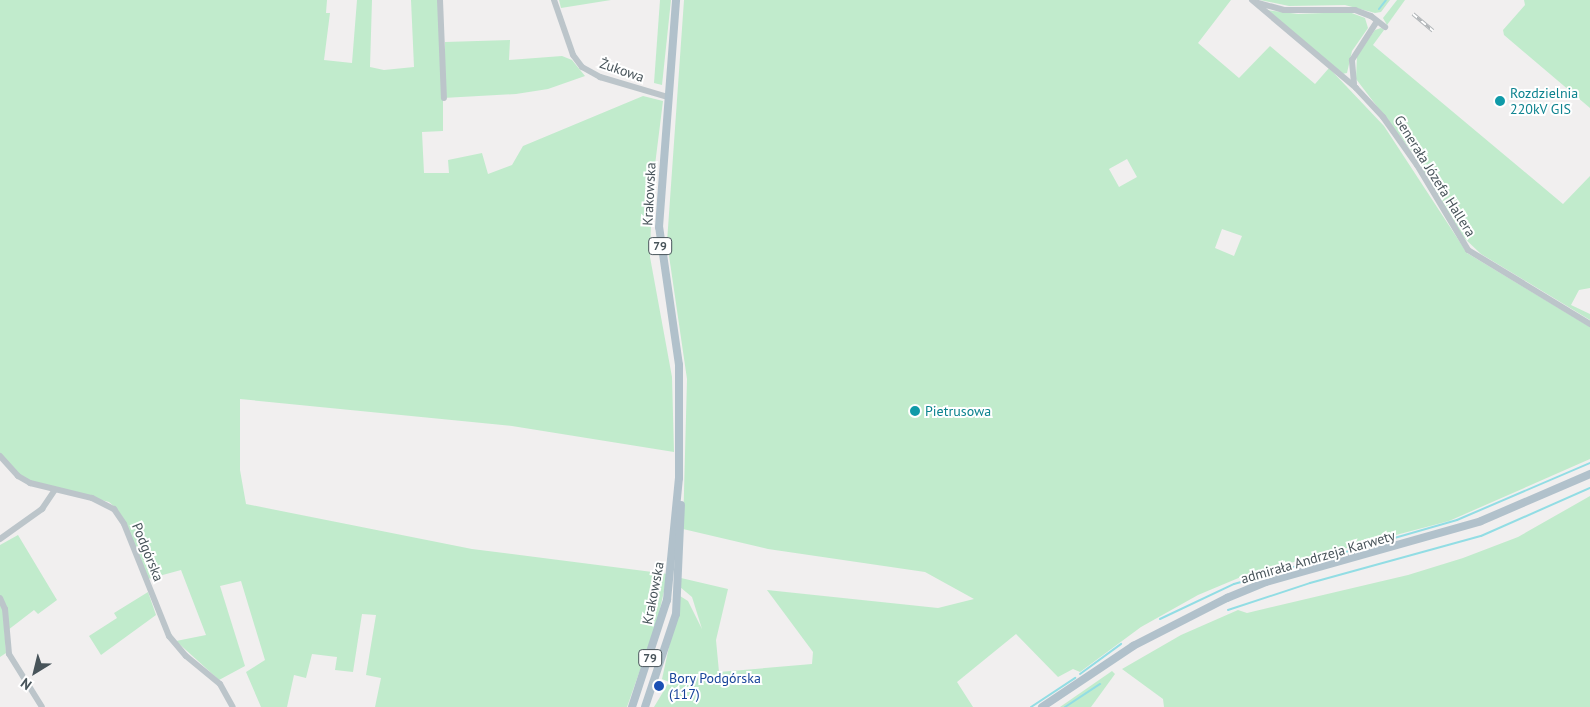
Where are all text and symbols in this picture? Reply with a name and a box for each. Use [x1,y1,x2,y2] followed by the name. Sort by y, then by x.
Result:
[598,55,646,85] street label: Żukowa
[1510,85,1578,118] place label: Rozdzielnia 220kV GIS
[1494,95,1506,107] marker: Rozdzielnia 220kV GIS
[1391,112,1479,240] street label: Generała Józefa Hallera
[639,162,659,226] street label: Krakowska
[648,237,672,256] road number: 79
[925,403,991,419] place label: Pietrusowa
[909,405,921,417] marker: Pietrusowa
[129,520,167,584] street label: Podgórska
[1239,527,1397,587] street label: admirała Andrzeja Karwety
[639,560,667,626] street label: Krakowska
[10,647,60,697] north arrow
[638,648,662,668] road number: 79
[669,670,761,702] place label: Bory Podgórska (117)
[17,674,35,694] text: N
[653,680,665,692] marker: Bory Podgórska (117)

